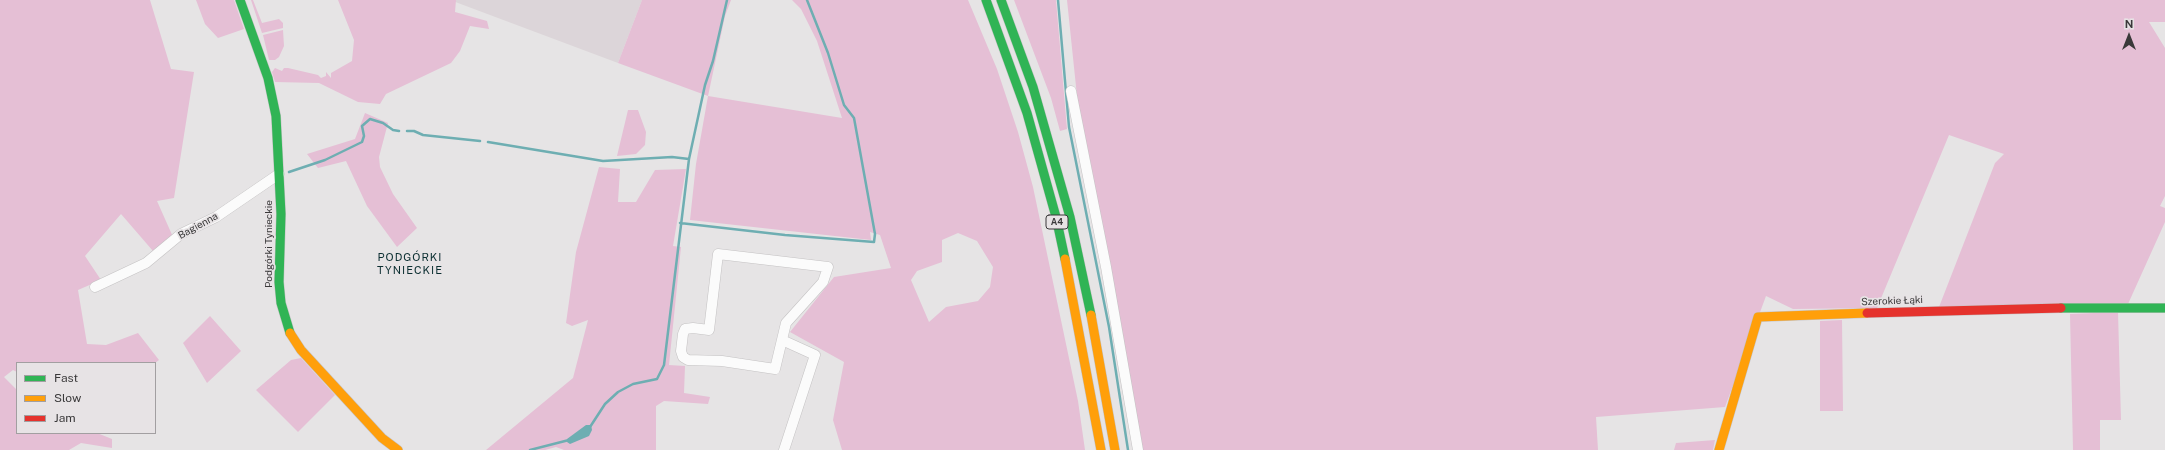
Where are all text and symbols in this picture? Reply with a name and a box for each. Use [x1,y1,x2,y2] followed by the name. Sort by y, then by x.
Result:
[2109,16,2149,56] north arrow
[2125,18,2133,30] text: N
[263,200,275,288] street label: Podgórki Tynieckie
[176,210,220,242] street label: Bagienna
[1046,215,1068,229] road number: A4
[377,251,443,277] district label: PODGÓRKI TYNIECKIE
[1861,294,1923,308] street label: Szerokie Łąki
[16,362,156,434] legend
[54,371,78,385] text: Fast
[54,391,81,405] text: Slow
[54,411,76,425] text: Jam

